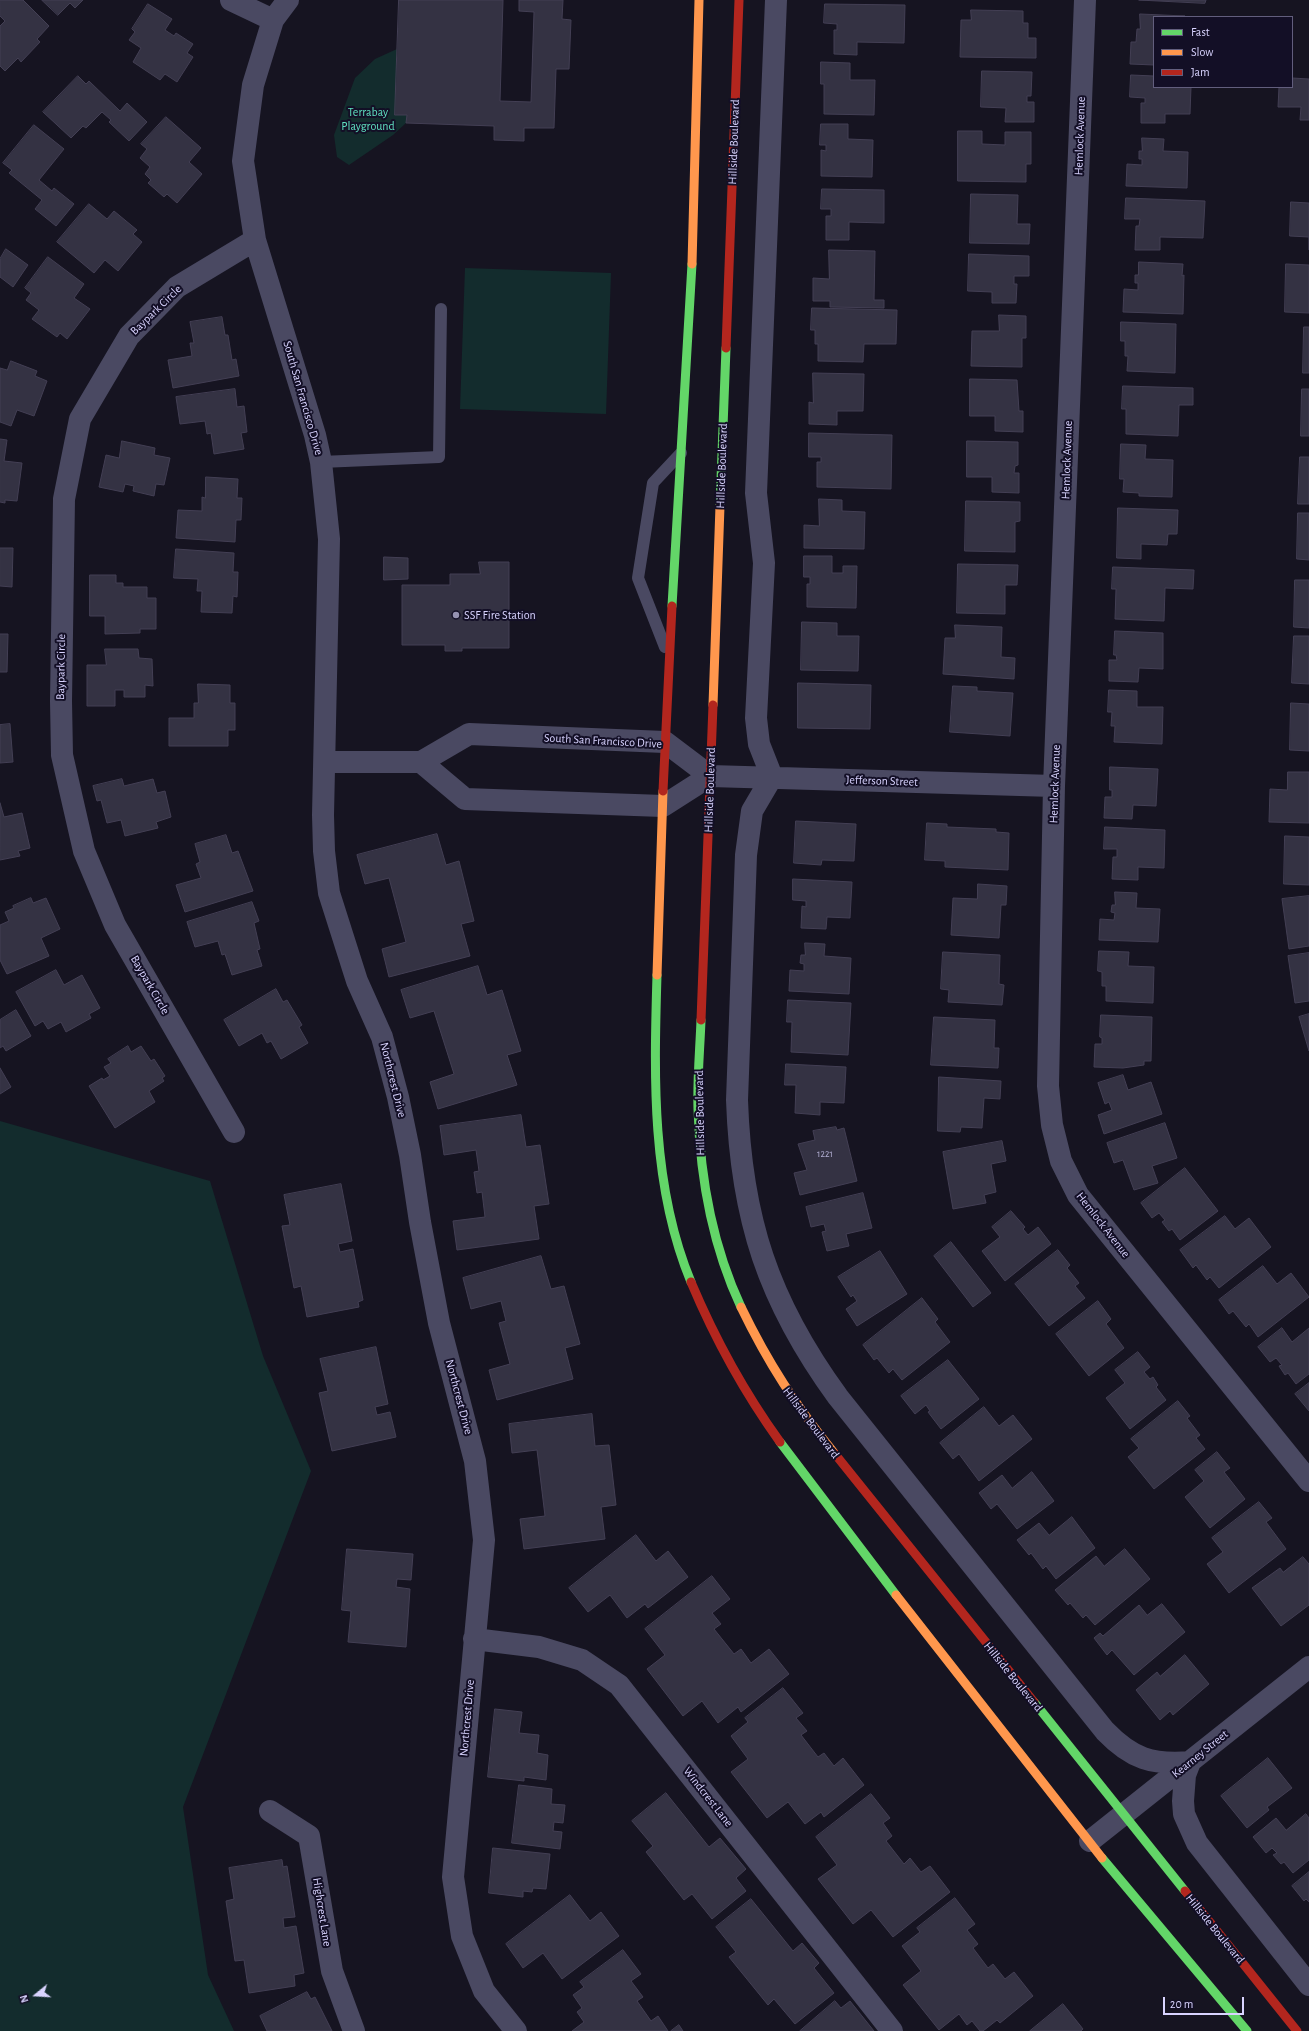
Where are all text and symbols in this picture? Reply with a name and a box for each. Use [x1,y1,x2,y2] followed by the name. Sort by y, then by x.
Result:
[1153,16,1293,88] legend
[1191,26,1210,38] text: Fast
[1191,46,1213,58] text: Slow
[1191,66,1210,78] text: Jam
[1071,96,1089,176] street label: Hemlock Avenue
[725,99,743,185] street label: Hillside Boulevard
[341,105,395,133] park label: Terrabay Playground
[127,282,185,338] street label: Baypark Circle
[280,339,326,457] street label: South San Francisco Drive
[1058,420,1076,500] street label: Hemlock Avenue
[713,423,731,509] street label: Hillside Boulevard
[464,608,536,622] place label: SSF Fire Station
[451,610,461,620] marker: SSF Fire Station
[53,634,69,700] street label: Baypark Circle
[544,731,662,751] street label: South San Francisco Drive
[1046,744,1064,824] street label: Hemlock Avenue
[701,747,719,833] street label: Hillside Boulevard
[846,773,918,789] street label: Jefferson Street
[127,953,173,1017] street label: Baypark Circle
[377,1041,409,1119] street label: Northcrest Drive
[692,1070,708,1156] street label: Hillside Boulevard
[817,1148,833,1160] house number: 1221
[1073,1189,1133,1261] street label: Hemlock Avenue
[442,1358,476,1436] street label: Northcrest Drive
[780,1385,842,1461] street label: Hillside Boulevard
[981,1639,1045,1715] street label: Hillside Boulevard
[456,1679,478,1757] street label: Northcrest Drive
[1169,1727,1231,1781] street label: Kearney Street
[680,1764,736,1830] street label: Windcrest Lane
[309,1877,335,1947] street label: Highcrest Lane
[1183,1891,1247,1967] street label: Hillside Boulevard
[16,1975,56,2015] north arrow
[1165,1989,1246,2015] scale bar
[18,1994,31,2004] text: N
[1170,1998,1193,2010] text: 20 m

